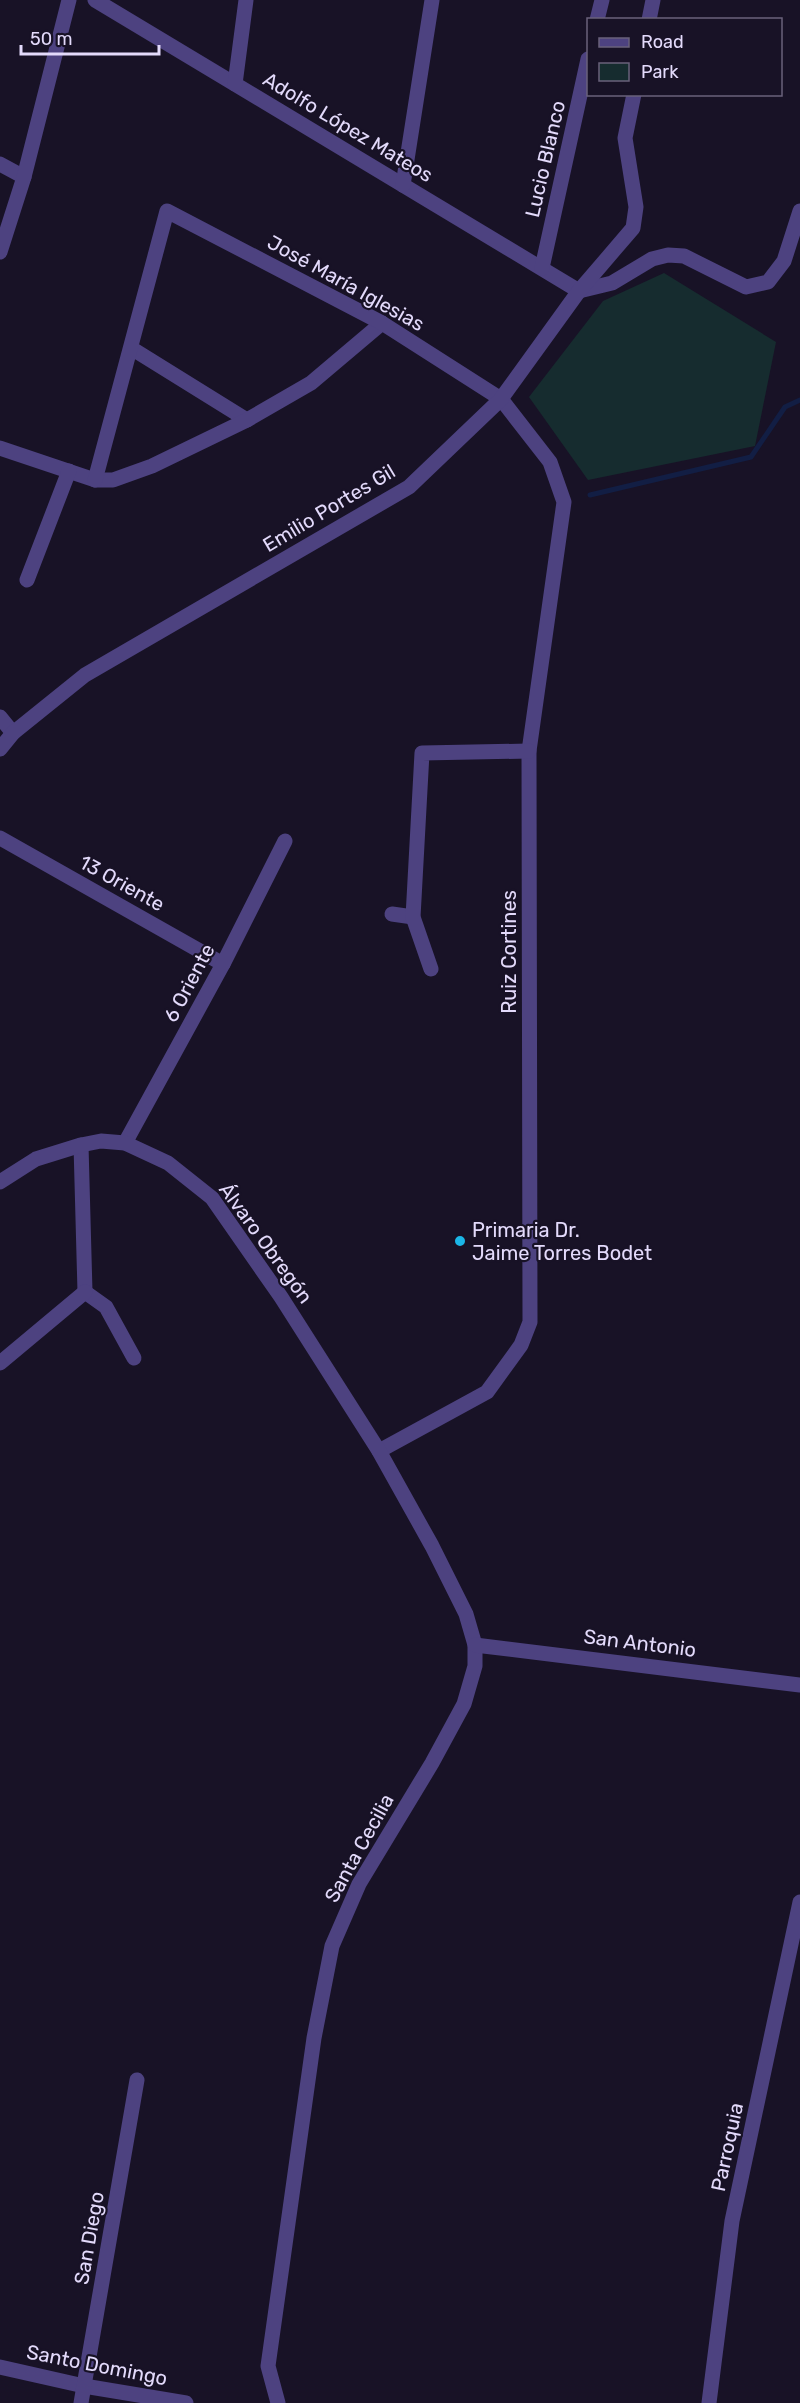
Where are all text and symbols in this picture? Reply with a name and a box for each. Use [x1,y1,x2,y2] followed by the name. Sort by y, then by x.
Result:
[21,18,159,56] scale bar
[587,18,782,96] legend
[30,28,73,50] text: 50 m
[641,31,684,53] text: Road
[641,61,679,83] text: Park
[259,67,437,187] street label: Adolfo López Mateos
[520,98,570,220] street label: Lucio Blanco
[263,230,429,336] street label: José María Iglesias
[259,459,399,557] street label: Emilio Portes Gil
[75,850,169,916] street label: 13 Oriente
[497,890,521,1014] street label: Ruiz Cortines
[158,940,220,1026] street label: 6 Oriente
[214,1178,318,1308] street label: Álvaro Obregón
[472,1218,652,1265] place label: Primaria Dr. Jaime Torres Bodet
[453,1234,467,1248] marker: Primaria Dr. Jaime Torres Bodet
[582,1624,698,1662] street label: San Antonio
[319,1790,399,1906] street label: Santa Cecilia
[706,2100,748,2194] street label: Parroquia
[69,2190,109,2286] street label: San Diego
[24,2340,170,2390] street label: Santo Domingo

